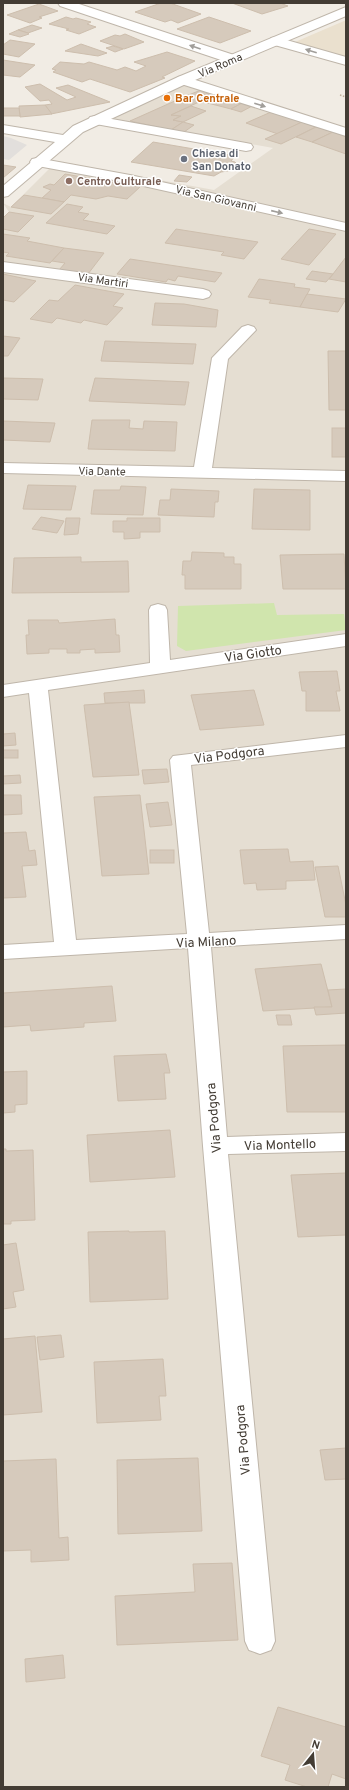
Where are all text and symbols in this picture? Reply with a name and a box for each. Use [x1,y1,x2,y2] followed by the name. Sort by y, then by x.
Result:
[189,44,201,50] one-way arrow
[305,48,317,54] one-way arrow
[196,50,245,81] street label: Via Roma
[175,92,240,106] place label: Bar Centrale
[162,93,172,103] marker: Bar Centrale
[255,102,267,108] one-way arrow
[192,147,251,174] place label: Chiesa di San Donato
[179,154,189,164] marker: Chiesa di San Donato
[77,175,161,189] place label: Centro Culturale
[64,176,74,186] marker: Centro Culturale
[174,183,258,215] street label: Via San Giovanni
[271,209,283,215] one-way arrow
[77,271,129,291] street label: Via Martiri
[78,465,126,479] street label: Via Dante
[224,643,283,667] street label: Via Giotto
[193,744,265,768] street label: Via Podgora
[175,933,237,953] street label: Via Milano
[204,1082,226,1154] street label: Via Podgora
[244,1137,316,1155] street label: Via Montello
[233,1404,255,1476] street label: Via Podgora
[293,1734,333,1774] north arrow
[310,1738,321,1753] text: N

